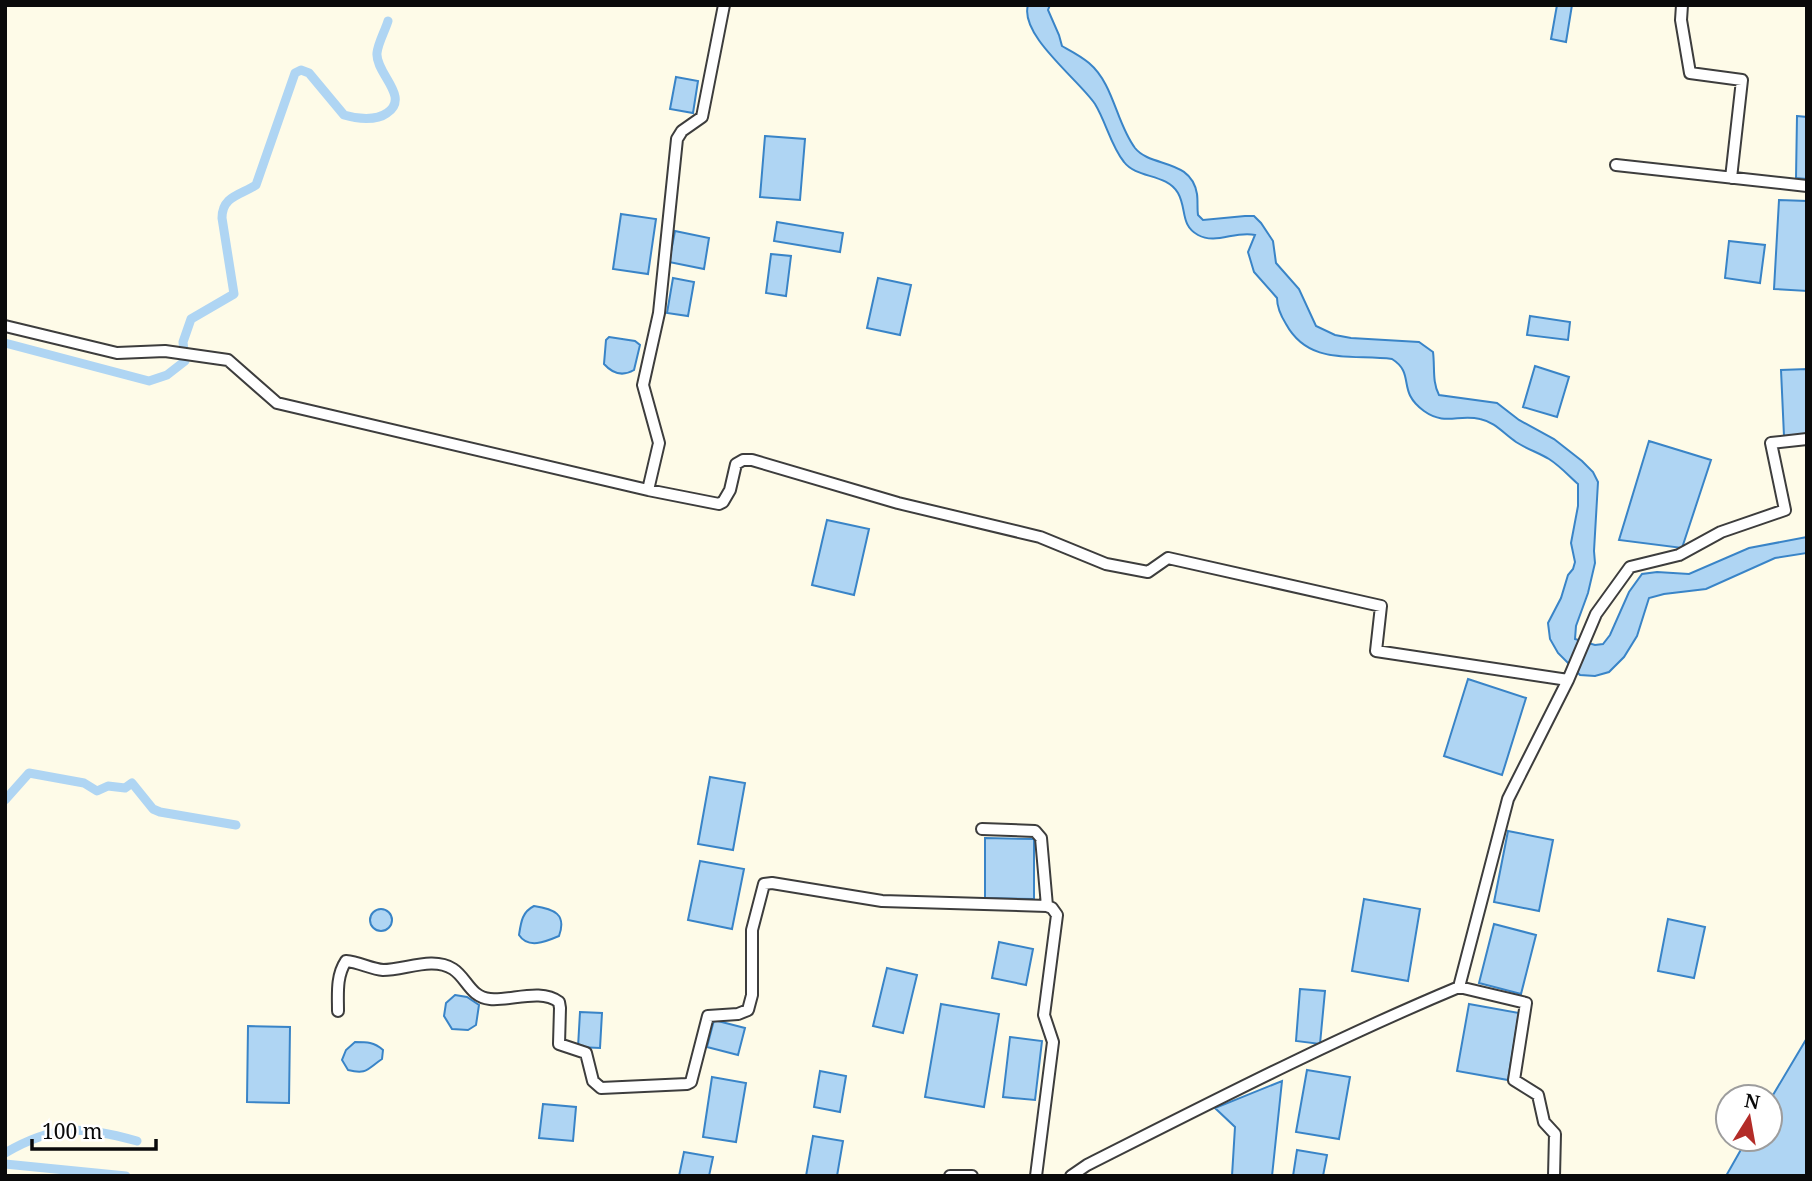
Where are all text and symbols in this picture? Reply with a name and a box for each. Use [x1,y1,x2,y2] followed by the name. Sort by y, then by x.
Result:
[1714,1083,1784,1153] north arrow
[1742,1087,1762,1116] text: N
[32,1108,156,1152] scale bar
[42,1117,103,1145] text: 100 m

